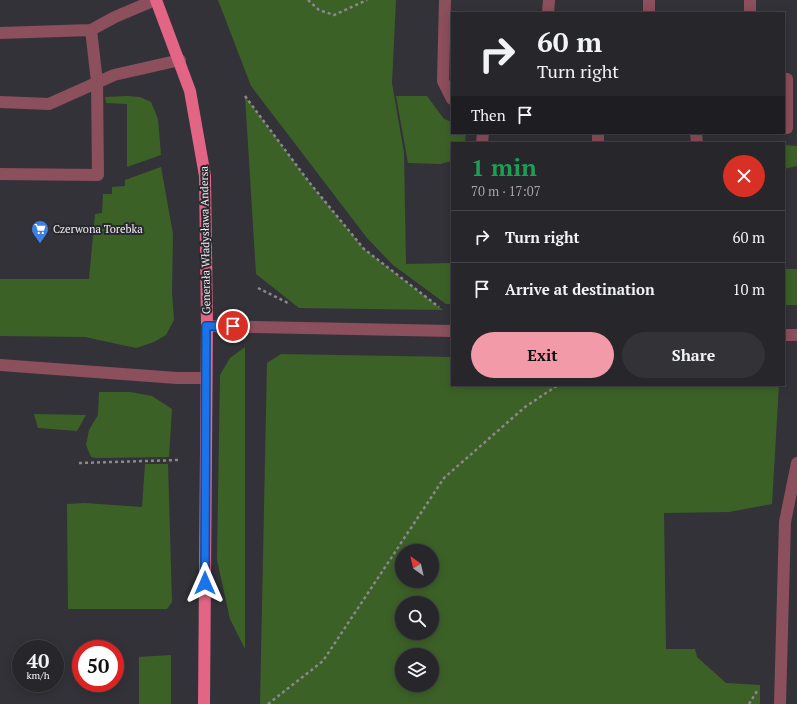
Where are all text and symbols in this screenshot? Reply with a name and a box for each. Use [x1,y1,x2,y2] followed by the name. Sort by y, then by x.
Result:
[537,23,602,60] text: 60 m
[471,28,523,80] icon: right
[537,59,619,83] text: Turn right
[514,104,536,126] icon: arrive
[471,105,506,125] text: Then
[471,151,537,183] text: 1 min
[723,155,765,197] button: close
[197,165,213,314] street label: Generała Władysława Andersa
[471,182,541,200] text: 70 m · 17:07
[30,219,50,244] supermarket icon: Czerwona Torebka
[53,222,143,236] place label: Czerwona Torebka
[471,226,493,248] icon: right
[505,227,580,247] text: Turn right
[732,227,765,247] text: 60 m
[471,278,493,300] icon: arrive
[505,279,655,299] text: Arrive at destination
[732,279,765,299] text: 10 m
[216,309,250,343] pin
[222,315,244,337] icon: arrive
[471,332,614,378] button: Exit
[622,332,765,378] button: Share
[395,544,439,588] north arrow
[395,544,439,692] map controls
[184,562,226,604] position arrow
[395,596,439,640] button: search
[72,640,124,692] speed limit sign: 50
[27,647,49,674] text: 40
[395,648,439,692] button: layers
[26,669,50,682] text: km/h

